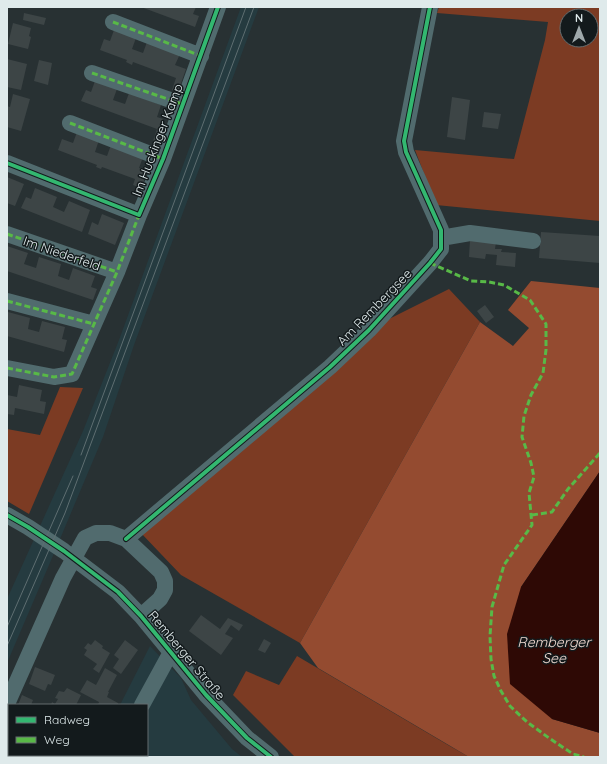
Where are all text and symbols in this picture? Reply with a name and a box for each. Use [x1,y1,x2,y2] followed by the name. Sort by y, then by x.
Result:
[559,8,599,48] north arrow
[575,11,583,25] text: N
[128,81,186,199] street label: Im Huckinger Kamp
[21,232,103,274] street label: Im Niederfeld
[333,265,415,349] street label: Am Rembergsee
[145,607,229,703] street label: Remberger Straße
[517,633,592,667] water label: Remberger See
[8,704,148,756] legend
[44,712,90,727] text: Radweg
[44,732,70,747] text: Weg

